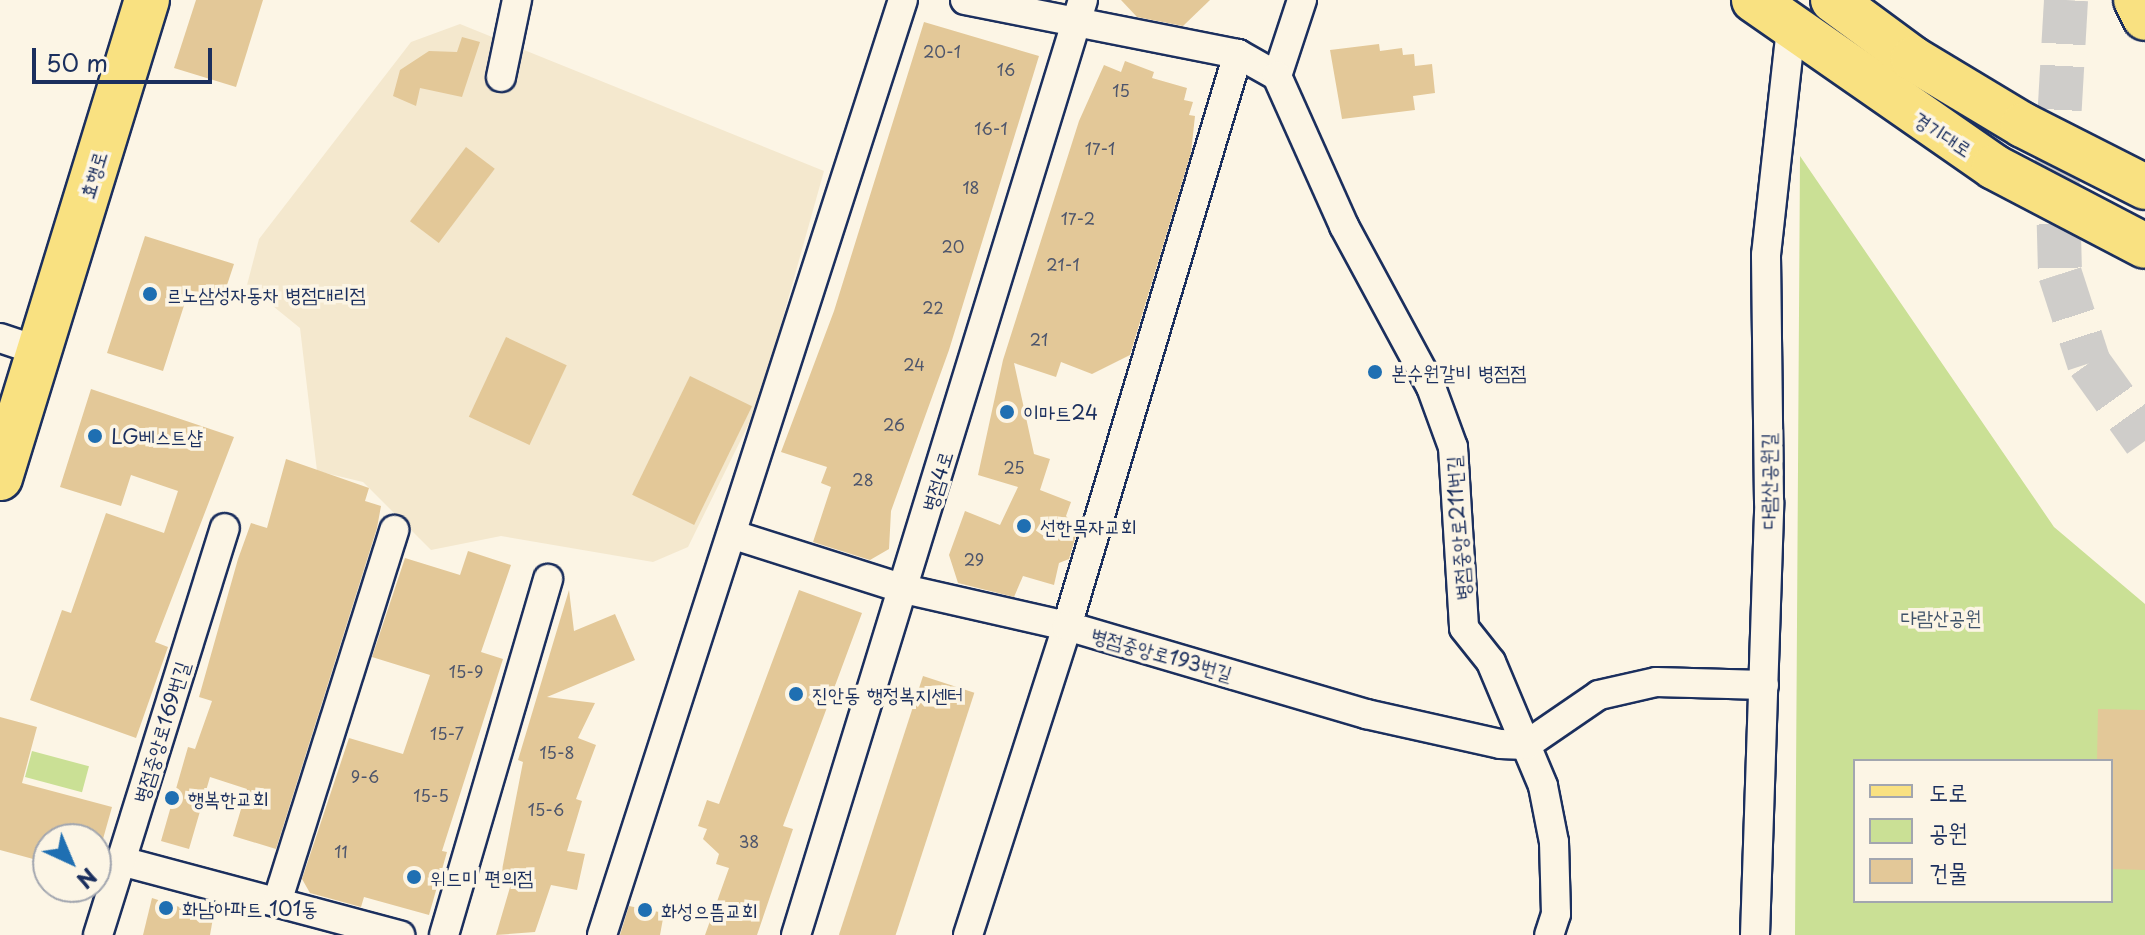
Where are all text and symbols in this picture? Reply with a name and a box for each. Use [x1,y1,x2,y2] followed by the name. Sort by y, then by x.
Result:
[36,32,216,82] scale bar
[923,41,961,61] house number: 20-1
[46,44,108,80] text: 50 m
[997,59,1015,79] house number: 16
[1112,80,1130,100] house number: 15
[1909,106,1977,162] street label: 경기대로
[974,118,1008,138] house number: 16-1
[1085,138,1115,158] house number: 17-1
[74,148,112,202] street label: 효행로
[962,177,980,197] house number: 18
[1061,208,1095,228] house number: 17-2
[942,236,964,256] house number: 20
[1046,254,1080,274] house number: 21-1
[166,282,366,306] place label: 르노삼성자동차 병점대리점
[141,285,159,303] marker: 르노삼성자동차 병점대리점
[922,297,944,317] house number: 22
[1030,329,1048,349] house number: 21
[903,354,925,374] house number: 24
[1391,360,1526,384] place label: 본수원갈비 병점점
[1366,363,1384,381] marker: 본수원갈비 병점점
[1023,400,1098,424] place label: 이마트24
[998,403,1016,421] marker: 이마트24
[883,414,905,434] house number: 26
[111,424,203,448] place label: LG베스트샵
[86,427,104,445] marker: LG베스트샵
[1756,433,1780,529] street label: 다람산공원길
[917,448,957,514] street label: 병점4로
[1441,455,1475,601] street label: 병점중앙로211번길
[1003,457,1025,477] house number: 25
[852,469,874,489] house number: 28
[1040,514,1137,538] place label: 선한목자교회
[1015,517,1033,535] marker: 선한목자교회
[964,549,984,569] house number: 29
[1901,605,1981,629] park label: 다람산공원
[1089,622,1235,686] street label: 병점중앙로193번길
[128,658,194,806] street label: 병점중앙로169번길
[449,661,483,681] house number: 15-9
[812,682,963,706] place label: 진안동 행정복지센터
[787,685,805,703] marker: 진안동 행정복지센터
[430,723,464,743] house number: 15-7
[539,742,575,762] house number: 15-8
[1853,759,2113,903] legend
[351,766,379,786] house number: 9-6
[1929,773,1968,809] text: 도로
[413,785,449,805] house number: 15-5
[188,786,268,810] place label: 행복한교회
[163,789,181,807] marker: 행복한교회
[528,799,564,819] house number: 15-6
[1929,813,1968,849] text: 공원
[32,823,112,903] north arrow
[739,831,759,851] house number: 38
[334,841,348,861] house number: 11
[1929,853,1968,889] text: 건물
[70,861,105,897] text: N
[430,865,533,889] place label: 위드미 편의점
[405,868,423,886] marker: 위드미 편의점
[182,896,318,920] place label: 화남아파트 101동
[661,898,758,922] place label: 화성으뜸교회
[157,899,175,917] marker: 화남아파트 101동
[636,901,654,919] marker: 화성으뜸교회

